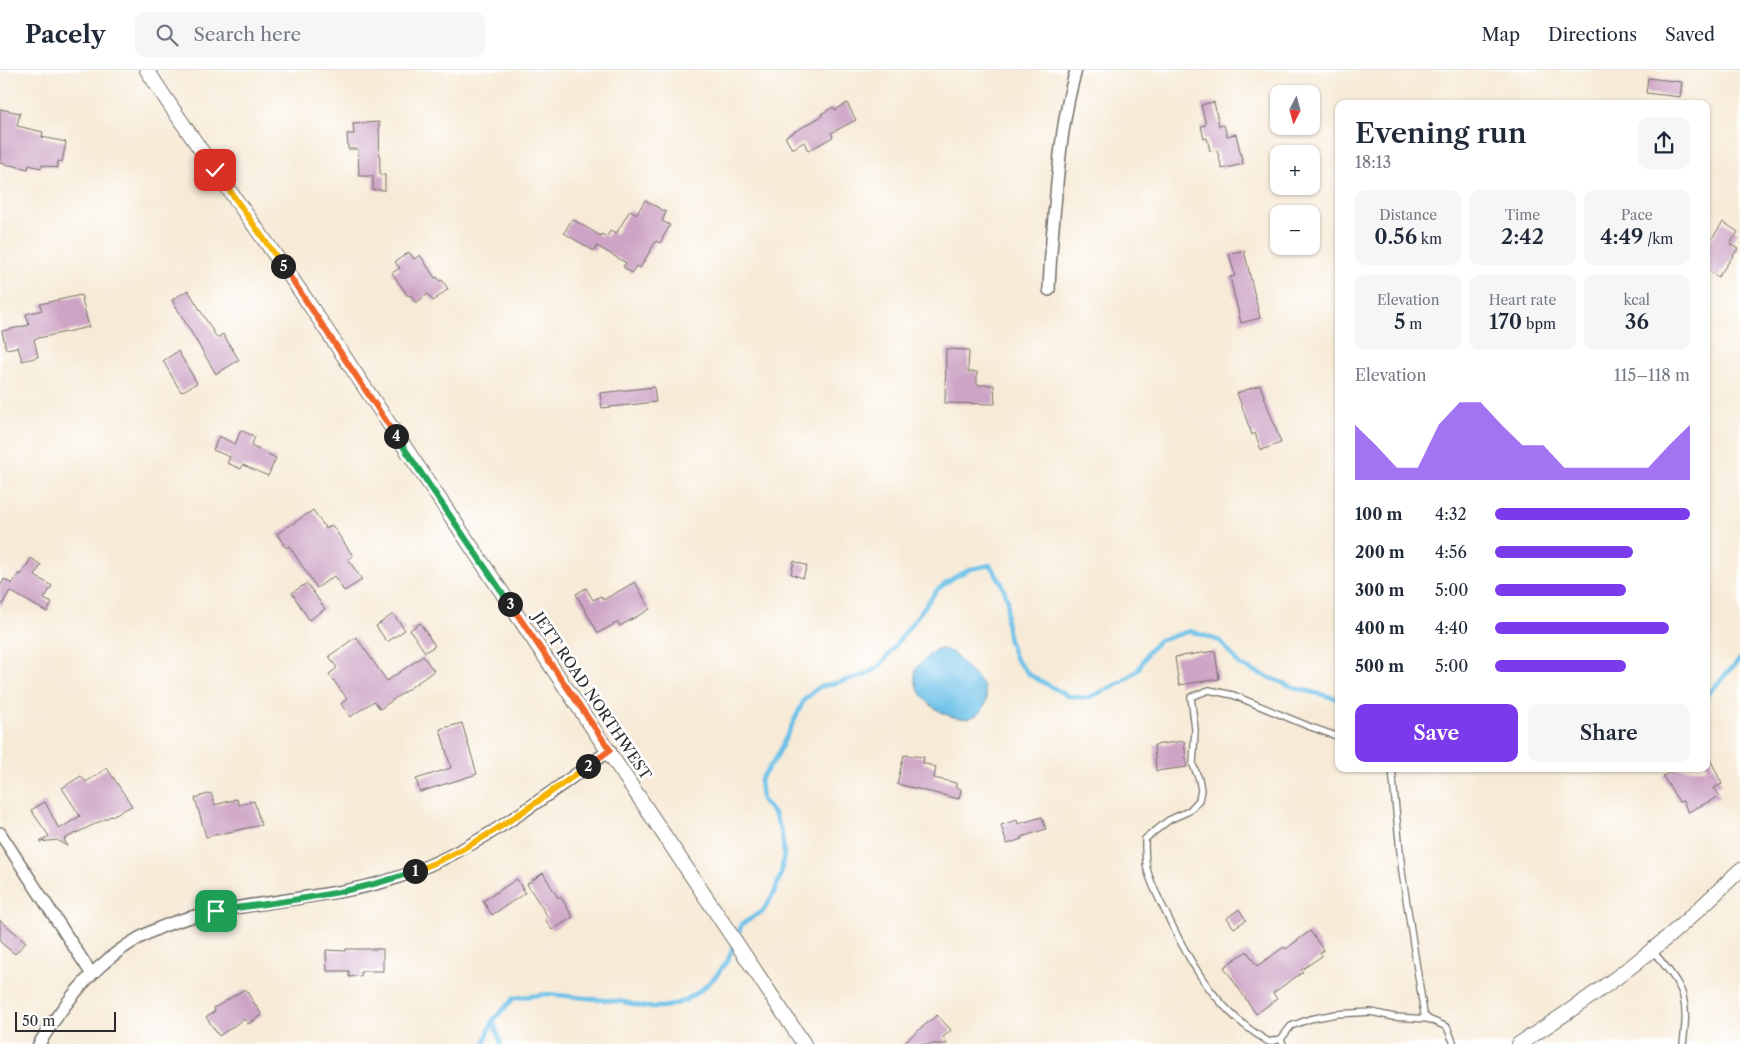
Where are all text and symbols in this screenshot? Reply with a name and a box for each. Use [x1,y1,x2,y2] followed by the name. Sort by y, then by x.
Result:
[135,12,485,57] search box
[25,20,105,49] text: Pacely
[153,21,181,49] icon: search
[193,23,301,46] text: Search here
[1481,24,1520,46] text: Map
[1548,24,1637,46] text: Directions
[1665,24,1715,46] text: Saved
[1270,85,1320,135] north arrow
[1270,85,1320,255] map controls
[1355,116,1527,150] text: Evening run
[1638,117,1690,169] button: share
[1270,145,1320,195] button: +
[194,149,236,191] pin
[1355,152,1391,172] text: 18:13
[201,156,229,184] icon: check
[1270,205,1320,255] button: −
[1379,206,1437,224] text: Distance
[1505,206,1540,224] text: Time
[1621,206,1653,224] text: Pace
[1374,224,1417,249] text: 0.56
[1501,224,1544,249] text: 2:42
[1600,224,1643,249] text: 4:49
[1417,230,1442,248] text: km
[1643,230,1673,248] text: /km
[270,254,296,278] pin: 5
[280,257,287,275] text: 5
[1377,291,1439,309] text: Elevation
[1489,291,1556,309] text: Heart rate
[1624,291,1650,309] text: kcal
[1394,309,1406,334] text: 5
[1489,309,1522,334] text: 170
[1625,309,1649,334] text: 36
[1406,315,1422,333] text: m
[1522,315,1556,333] text: bpm
[1355,365,1426,385] text: Elevation
[1614,365,1690,385] text: 115–118 m
[384,424,408,448] pin: 4
[392,427,401,445] text: 4
[1355,504,1402,524] text: 100 m
[1435,504,1467,524] text: 4:32
[1355,542,1405,562] text: 200 m
[1435,542,1467,562] text: 4:56
[1355,580,1404,600] text: 300 m
[1435,580,1468,600] text: 5:00
[498,592,522,616] pin: 3
[507,595,514,613] text: 3
[528,607,656,784] street label: JETT ROAD NORTHWEST
[1355,618,1405,638] text: 400 m
[1435,618,1468,638] text: 4:40
[1355,656,1404,676] text: 500 m
[1435,656,1468,676] text: 5:00
[1355,704,1518,762] button: Save
[1528,704,1690,762] button: Share
[576,754,600,778] pin: 2
[584,757,593,775] text: 2
[402,858,428,884] pin: 1
[412,862,419,880] text: 1
[195,890,237,932] pin
[202,897,230,925] icon: arrive
[15,1009,116,1032] scale bar
[22,1012,55,1030] text: 50 m

